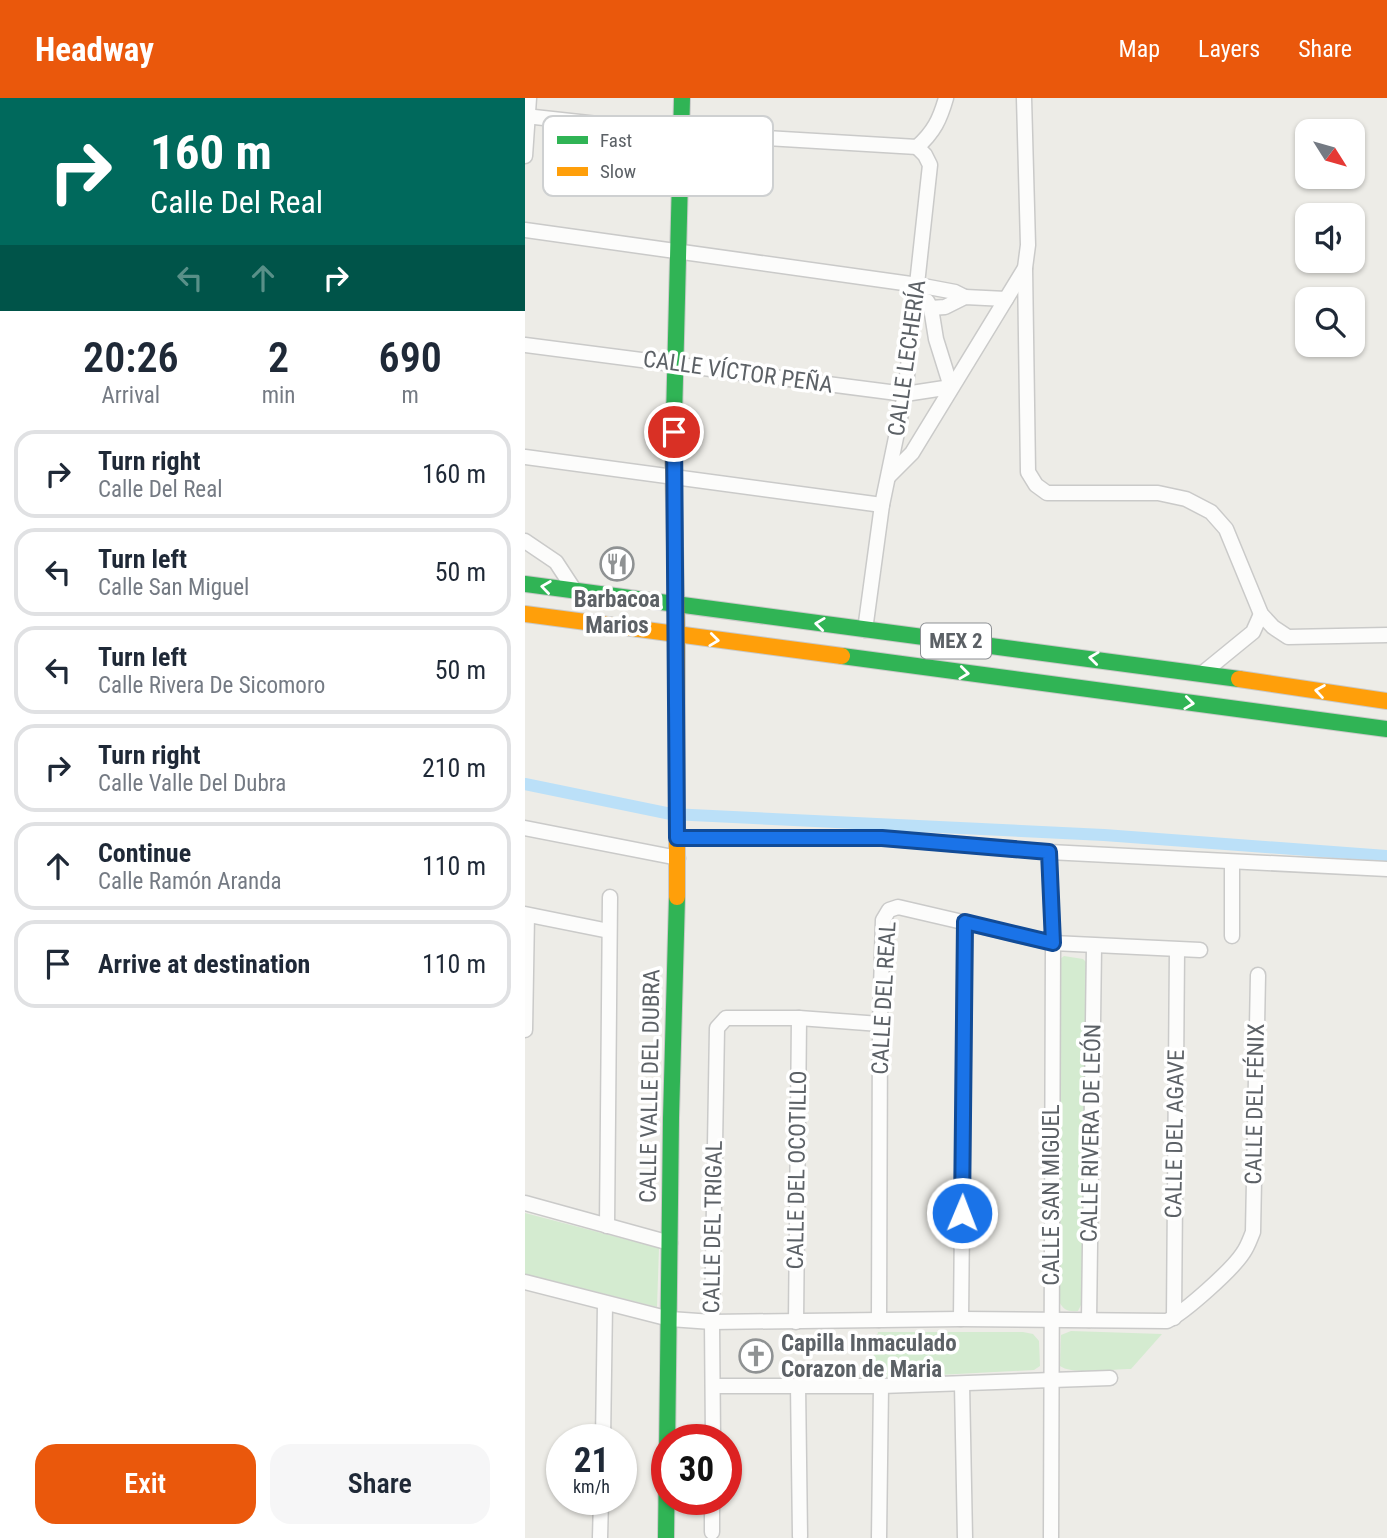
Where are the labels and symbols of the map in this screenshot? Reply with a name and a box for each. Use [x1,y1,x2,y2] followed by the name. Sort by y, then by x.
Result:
[543,116,773,196] legend
[1295,119,1365,189] north arrow
[600,129,632,152] text: Fast
[600,160,636,183] text: Slow
[882,278,931,438] street label: CALLE LECHERÍA
[641,344,835,399] street label: CALLE VÍCTOR PEÑA
[644,402,704,462] pin
[598,545,636,583] restaurant icon: Barbacoa Marios
[540,580,552,595] one-way arrow
[574,586,660,639] place label: Barbacoa Marios
[814,617,826,632] one-way arrow
[921,624,991,658] road number: MEX 2
[708,633,720,648] one-way arrow
[1089,651,1100,666] one-way arrow
[958,666,970,681] one-way arrow
[1314,683,1325,698] one-way arrow
[1183,695,1195,710] one-way arrow
[867,921,902,1075] street label: CALLE DEL REAL
[634,969,666,1203] street label: CALLE VALLE DEL DUBRA
[1239,1023,1270,1185] street label: CALLE DEL FÉNIX
[1075,1024,1106,1242] street label: CALLE RIVERA DE LEÓN
[1160,1049,1190,1219] street label: CALLE DEL AGAVE
[782,1070,812,1270] street label: CALLE DEL OCOTILLO
[1038,1104,1065,1286] street label: CALLE SAN MIGUEL
[698,1140,728,1314] street label: CALLE DEL TRIGAL
[925,1176,999,1250] position arrow
[781,1330,957,1383] place label: Capilla Inmaculado Corazon de Maria
[737,1337,775,1375] church icon: Capilla Inmaculado Corazon de Maria
[651,1424,742,1515] speed limit sign: 30

